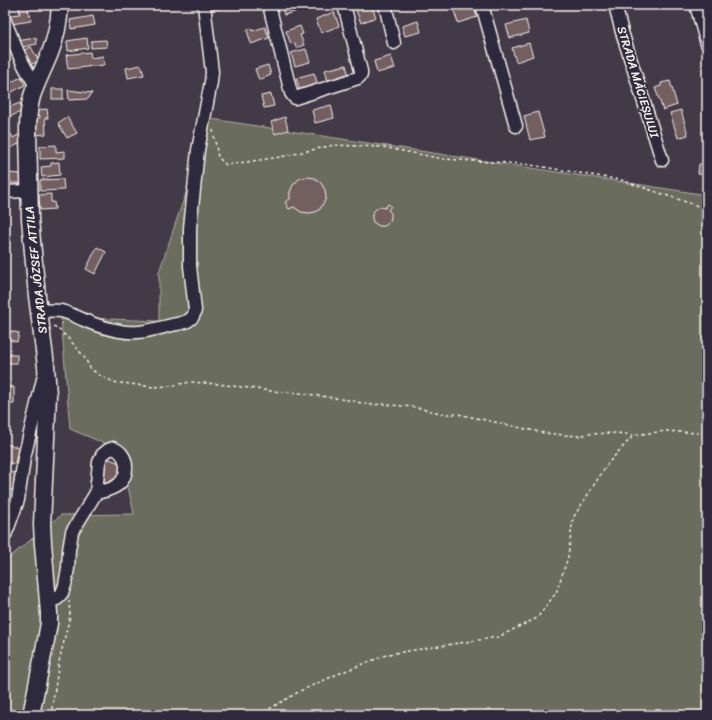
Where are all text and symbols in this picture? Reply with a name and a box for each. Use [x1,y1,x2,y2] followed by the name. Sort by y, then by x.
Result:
[611,23,666,142] street label: STRADA MĂCIEȘULUI
[18,205,54,335] street label: STRADA JÓZSEF ATTILA

